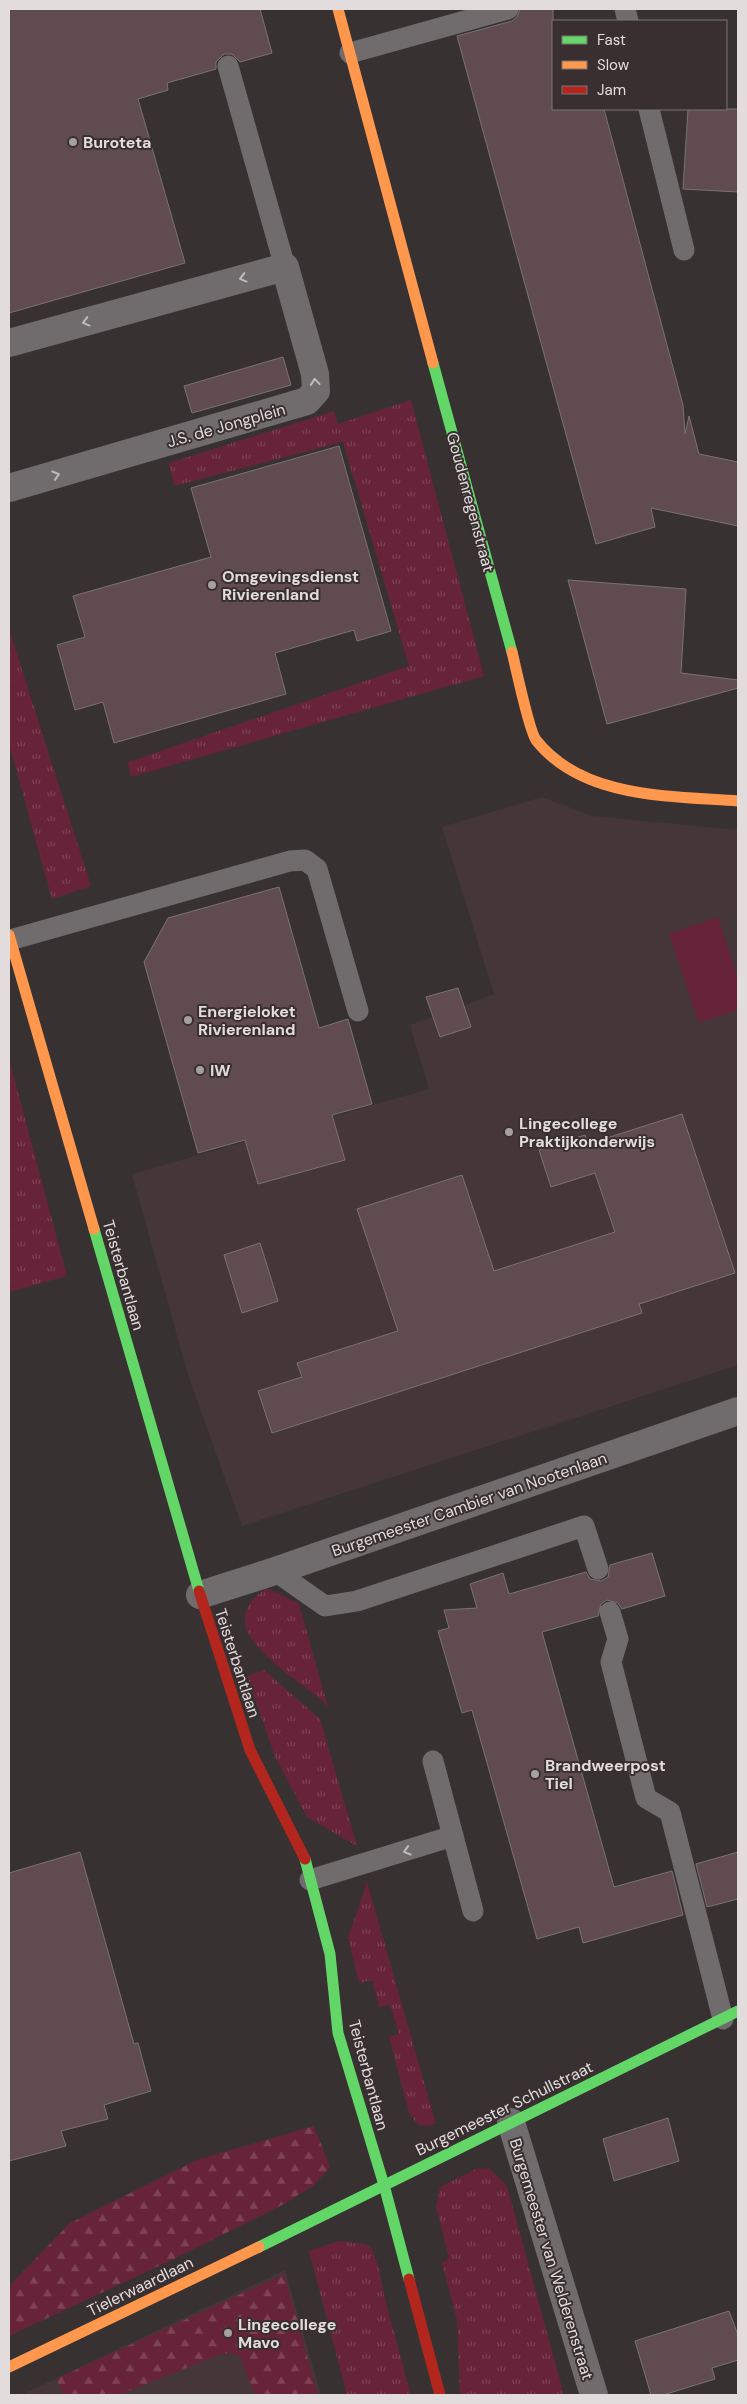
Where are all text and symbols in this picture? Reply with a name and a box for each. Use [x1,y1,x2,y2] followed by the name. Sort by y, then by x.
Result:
[552,20,727,110] legend
[597,30,626,50] text: Fast
[597,55,630,75] text: Slow
[597,80,626,100] text: Jam
[83,132,151,153] place label: Buroteta
[67,136,79,148] marker: Buroteta
[239,273,247,283] one-way arrow
[83,316,91,326] one-way arrow
[310,377,321,385] one-way arrow
[164,399,288,452] street label: J.S. de Jongplein
[442,430,499,574] street label: Goudenregenstraat
[51,470,59,480] one-way arrow
[222,566,359,605] place label: Omgevingsdienst Rivierenland
[206,579,218,591] marker: Omgevingsdienst Rivierenland
[198,1001,296,1040] place label: Energieloket Rivierenland
[182,1014,194,1026] marker: Energieloket Rivierenland
[210,1060,231,1081] place label: IW
[194,1064,206,1076] marker: IW
[519,1113,655,1152] place label: Lingecollege Praktijkonderwijs
[503,1126,515,1138] marker: Lingecollege Praktijkonderwijs
[98,1218,149,1333] street label: Teisterbantlaan
[329,1447,609,1562] street label: Burgemeester Cambier van Nootenlaan
[210,1606,265,1720] street label: Teisterbantlaan
[545,1755,666,1794] place label: Brandweerpost Tiel
[529,1768,541,1780] marker: Brandweerpost Tiel
[403,1845,411,1855] one-way arrow
[344,2018,393,2133] street label: Teisterbantlaan
[412,2056,596,2161] street label: Burgemeester Schullstraat
[505,2136,598,2382] street label: Burgemeester van Welderenstraat
[84,2252,197,2321] street label: Tielerwaardlaan
[238,2314,336,2353] place label: Lingecollege Mavo
[222,2327,234,2339] marker: Lingecollege Mavo

